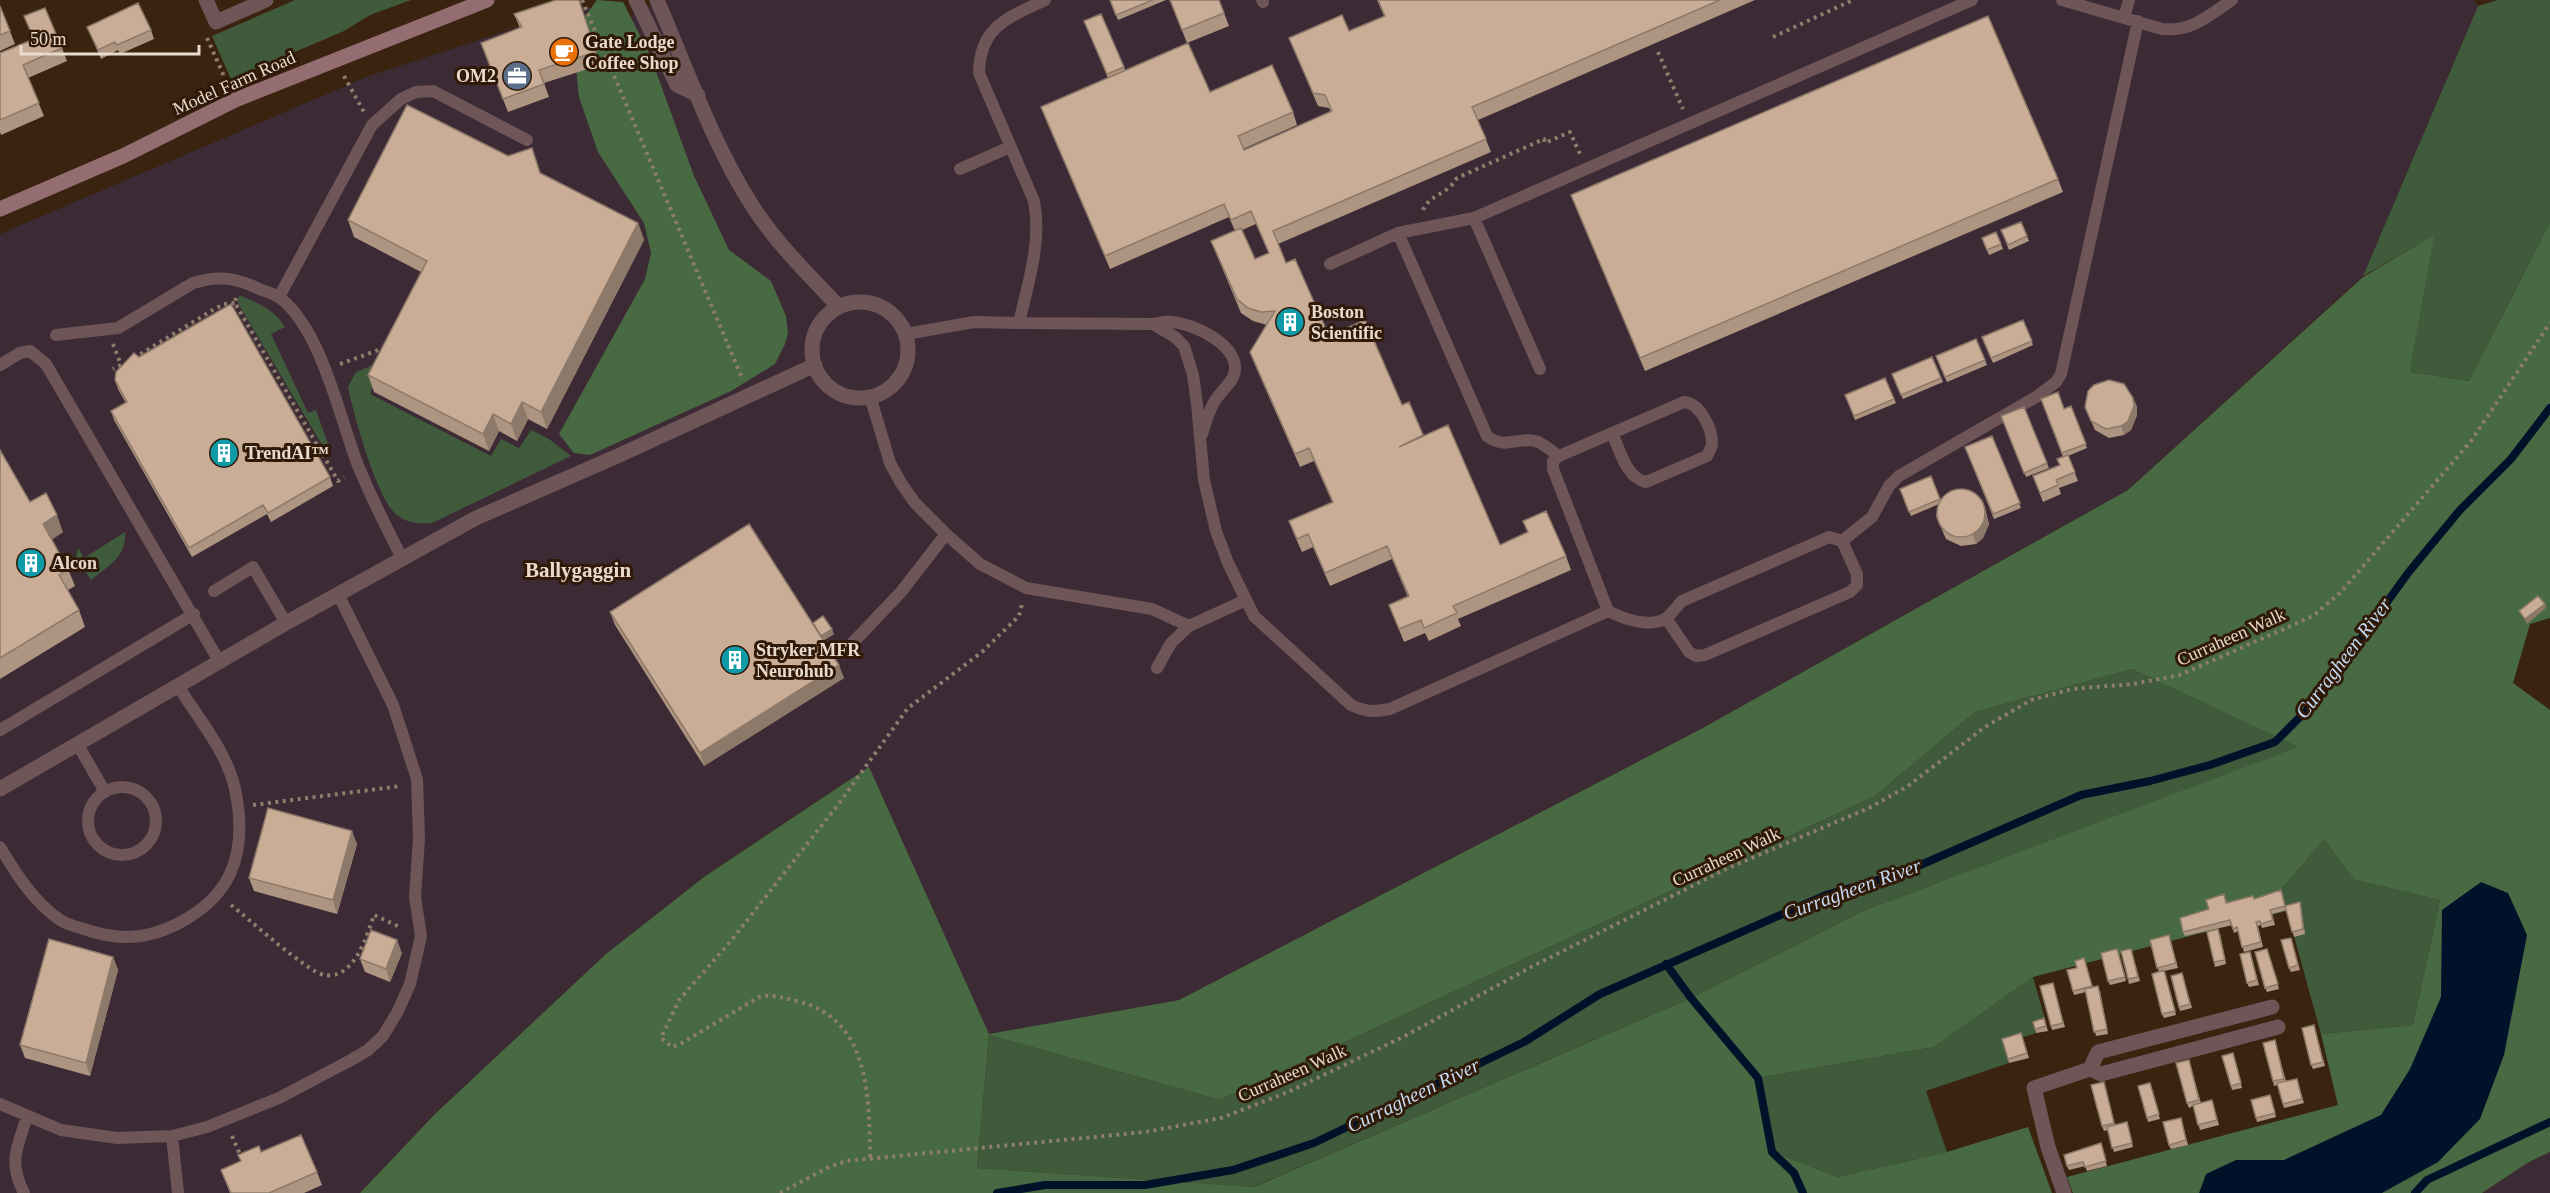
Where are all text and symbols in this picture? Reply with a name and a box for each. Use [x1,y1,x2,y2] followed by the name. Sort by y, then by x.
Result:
[21,18,200,56] scale bar
[30,29,67,49] text: 50 m
[585,32,679,73] place label: Gate Lodge Coffee Shop
[548,36,580,68] cafe icon: Gate Lodge Coffee Shop
[170,47,298,119] street label: Model Farm Road
[501,60,533,92] office icon: OM2
[456,66,496,86] place label: OM2
[1311,302,1382,343] place label: Boston Scientific
[1274,306,1306,338] building icon: Boston Scientific
[208,437,240,469] building icon: TrendAI™
[245,443,329,463] place label: TrendAI™
[15,547,47,579] building icon: Alcon
[52,553,97,573] place label: Alcon
[525,558,631,582] district label: Ballygaggin
[2291,593,2396,723] water label: Curragheen River
[2174,604,2288,670] street label: Curraheen Walk
[756,640,861,681] place label: Stryker MFR Neurohub
[719,644,751,676] building icon: Stryker MFR Neurohub
[1669,823,1783,891] street label: Curraheen Walk
[1780,854,1924,925] water label: Curragheen River
[1235,1040,1349,1106] street label: Curraheen Walk
[1343,1053,1484,1138] water label: Curragheen River

